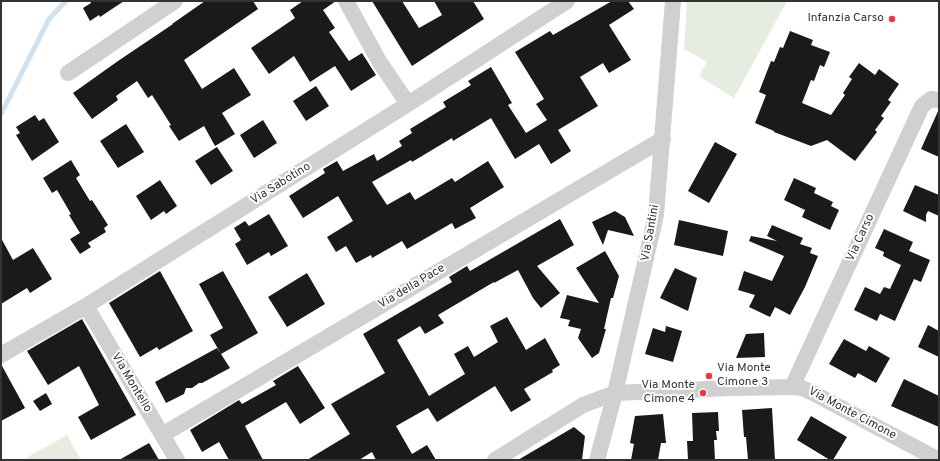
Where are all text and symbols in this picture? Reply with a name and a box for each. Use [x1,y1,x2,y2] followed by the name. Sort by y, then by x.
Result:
[807,12,884,26] place label: Infanzia Carso
[887,14,897,24] marker: Infanzia Carso
[248,160,314,208] street label: Via Sabotino
[639,203,663,263] street label: Via Santini
[844,212,878,264] street label: Via Carso
[376,262,448,312] street label: Via della Pace
[108,351,154,415] street label: Via Montello
[717,362,771,390] place label: Via Monte Cimone 3
[704,371,714,381] marker: Via Monte Cimone 3
[641,379,695,407] place label: Via Monte Cimone 4
[805,385,899,443] street label: Via Monte Cimone
[698,388,708,398] marker: Via Monte Cimone 4

